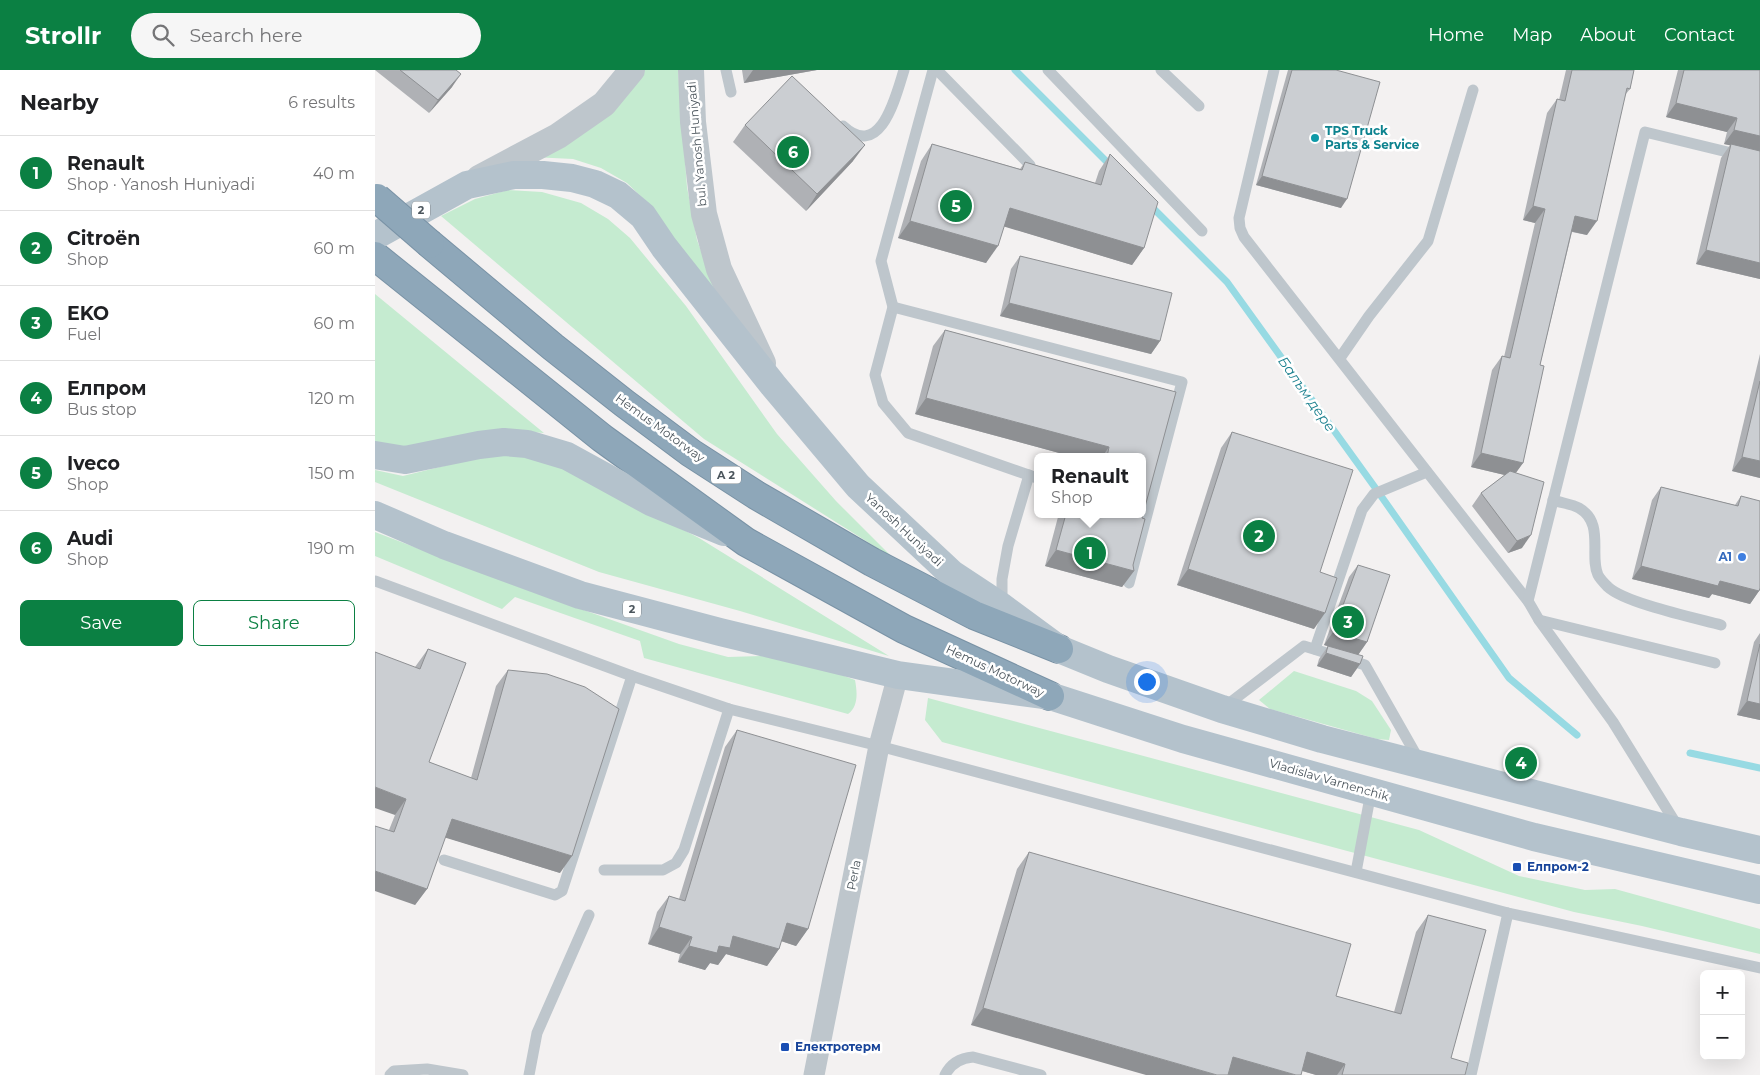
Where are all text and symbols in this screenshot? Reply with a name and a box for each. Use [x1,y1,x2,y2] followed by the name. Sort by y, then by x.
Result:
[131,13,481,58] search box
[25,21,101,50] text: Strollr
[149,21,177,49] icon: search
[189,24,302,47] text: Search here
[1428,24,1484,46] text: Home
[1512,24,1552,46] text: Map
[1580,24,1636,46] text: About
[1664,24,1735,46] text: Contact
[684,81,709,207] street label: bul. Yanosh Huniyadi
[20,90,99,115] text: Nearby
[288,93,355,112] text: 6 results
[1325,123,1420,152] place label: TPS Truck Parts & Service
[1309,132,1321,144] marker: TPS Truck Parts & Service
[777,133,809,171] pin: 6
[67,152,145,175] text: Renault
[33,164,39,183] text: 1
[313,164,355,183] text: 40 m
[67,175,255,194] text: Shop · Yanosh Huniyadi
[940,187,972,225] pin: 5
[412,202,430,218] road number: 2
[67,227,140,250] text: Citroën
[31,239,41,258] text: 2
[313,239,355,258] text: 60 m
[67,250,109,269] text: Shop
[67,302,109,325] text: EKO
[31,314,41,333] text: 3
[313,314,355,333] text: 60 m
[67,325,102,344] text: Fuel
[1274,353,1340,435] water label: Балъм дере
[67,377,147,400] text: Елпром
[30,389,42,408] text: 4
[308,389,355,408] text: 120 m
[613,390,708,465] street label: Hemus Motorway
[67,400,137,419] text: Bus stop
[67,452,120,475] text: Iveco
[1034,453,1146,518] popup
[31,464,41,483] text: 5
[308,464,355,483] text: 150 m
[1051,465,1129,488] text: Renault
[711,466,741,484] road number: A 2
[67,475,109,494] text: Shop
[1051,488,1093,507] text: Shop
[862,490,946,569] street label: Yanosh Huniyadi
[1243,517,1275,555] pin: 2
[67,527,113,550] text: Audi
[1074,534,1106,572] pin: 1
[31,539,41,558] text: 6
[308,539,355,558] text: 190 m
[1718,549,1732,564] place label: A1
[67,550,109,569] text: Shop
[1736,551,1748,563] marker: A1
[20,600,183,646] button: Save
[193,600,355,646] button: Share
[623,600,641,618] road number: 2
[1332,603,1364,641] pin: 3
[944,641,1047,700] street label: Hemus Motorway
[1134,669,1160,695] your location
[1505,744,1537,782] pin: 4
[1268,755,1391,804] street label: Vladislav Varnenchik
[843,858,864,891] street label: Perla
[1527,859,1589,874] place label: Елпром-2
[1511,861,1523,873] marker: Елпром-2
[1700,970,1745,1060] map controls
[1700,970,1745,1015] button: +
[1700,1015,1745,1060] button: −
[795,1039,881,1054] place label: Електротерм
[779,1041,791,1053] marker: Електротерм

